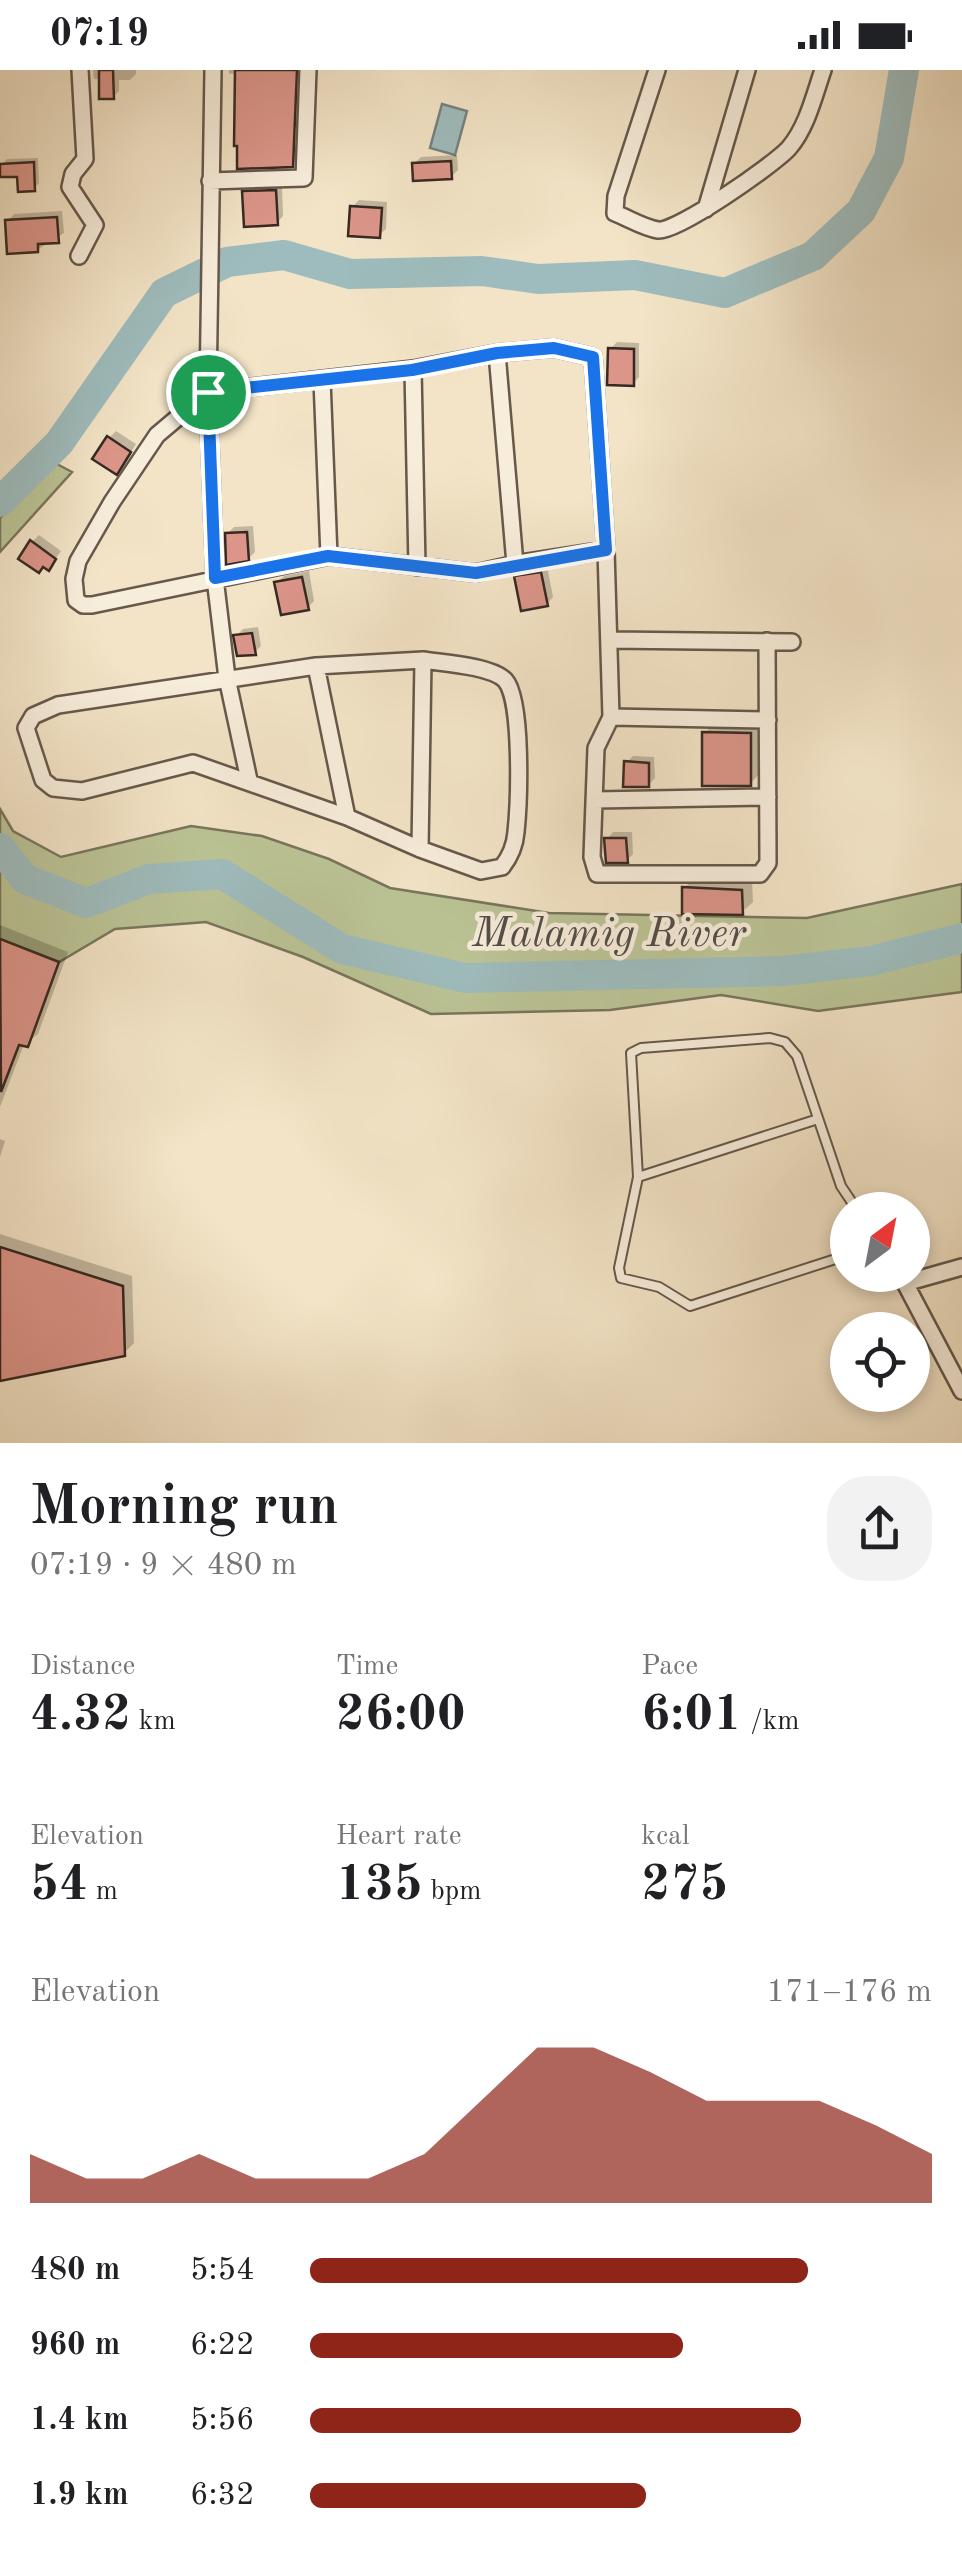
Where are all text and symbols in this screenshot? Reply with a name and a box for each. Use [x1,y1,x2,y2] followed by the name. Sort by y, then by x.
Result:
[50,16,149,54] text: 07:19
[166,350,251,435] pin
[181,365,236,420] icon: arrive
[471,914,747,956] water label: Malamig River
[830,1192,930,1292] north arrow
[830,1192,930,1412] map controls
[830,1312,930,1412] button: locate
[827,1476,932,1581] button: share
[30,1481,339,1536] text: Morning run
[30,1550,297,1582] text: 07:19 · 9 × 480 m
[30,1653,135,1681] text: Distance
[336,1653,398,1681] text: Time
[641,1653,698,1681] text: Pace
[30,1691,131,1741] text: 4.32
[336,1691,466,1741] text: 26:00
[641,1691,742,1741] text: 6:01
[131,1708,176,1736] text: km
[742,1708,800,1736] text: /km
[30,1823,144,1851] text: Elevation
[336,1823,462,1851] text: Heart rate
[641,1823,690,1851] text: kcal
[30,1861,88,1911] text: 54
[336,1861,423,1911] text: 135
[641,1861,728,1911] text: 275
[88,1878,118,1906] text: m
[423,1878,482,1906] text: bpm
[30,1977,160,2009] text: Elevation
[766,1977,932,2009] text: 171–176 m
[30,2255,120,2287] text: 480 m
[190,2255,255,2287] text: 5:54
[30,2330,120,2362] text: 960 m
[190,2330,255,2362] text: 6:22
[30,2405,129,2437] text: 1.4 km
[190,2405,255,2437] text: 5:56
[30,2480,129,2512] text: 1.9 km
[190,2480,255,2512] text: 6:32

